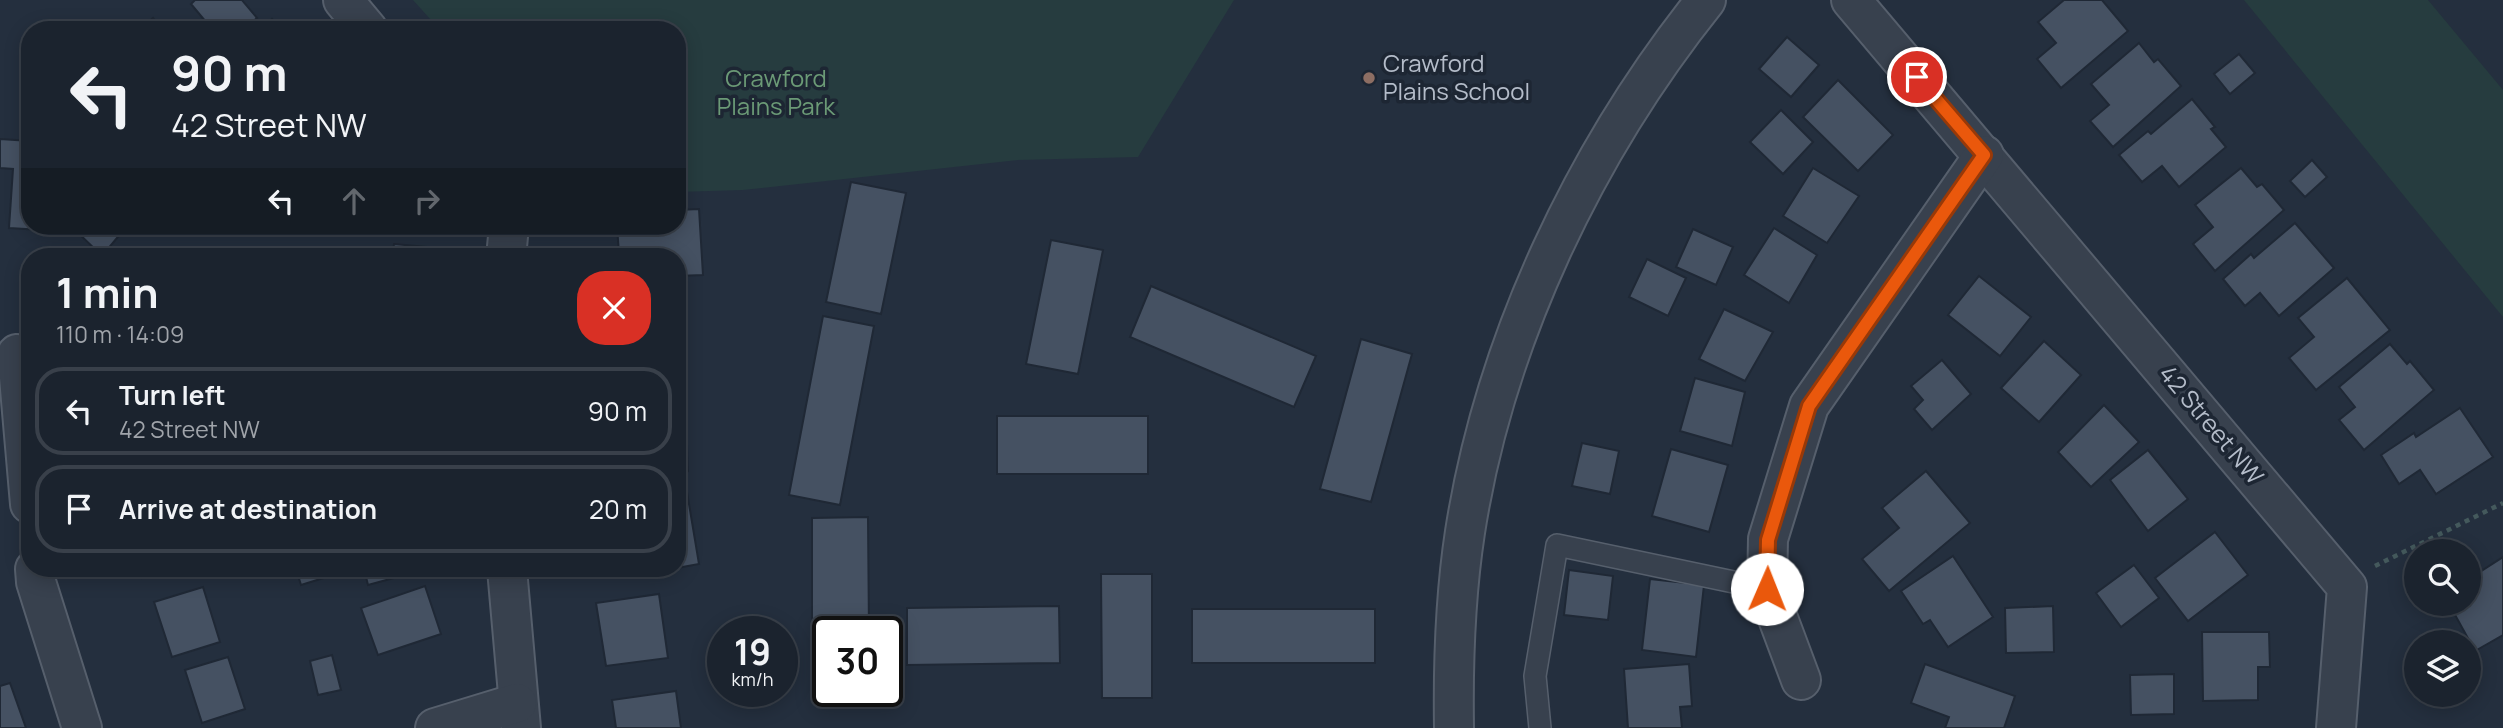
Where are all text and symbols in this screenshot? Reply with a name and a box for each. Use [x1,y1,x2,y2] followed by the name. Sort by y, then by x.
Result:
[171,39,288,106] text: 90 m
[1383,46,1530,107] place label: Crawford Plains School
[1887,47,1947,107] pin
[56,49,147,140] icon: left
[1898,58,1936,96] icon: arrive
[717,61,836,122] park label: Crawford Plains Park
[1361,70,1377,86] marker: Crawford Plains School
[171,103,367,147] text: 42 Street NW
[262,182,300,220] icon: left
[335,182,373,220] icon: ahead
[408,182,446,220] icon: right
[56,263,159,321] text: 1 min
[577,271,651,345] button: close
[56,318,184,350] text: 110 m · 14:09
[2152,357,2272,491] street label: 42 Street NW
[119,377,226,413] text: Turn left
[60,392,98,430] icon: left
[588,393,647,429] text: 90 m
[119,413,260,445] text: 42 Street NW
[60,490,98,528] icon: arrive
[119,491,377,527] text: Arrive at destination
[589,491,647,527] text: 20 m
[2404,539,2481,707] map controls
[2404,539,2481,616] button: search
[1730,552,1804,626] position arrow
[812,616,903,707] speed limit sign: 30
[734,628,771,676] text: 19
[2404,630,2481,707] button: layers
[732,667,773,691] text: km/h

